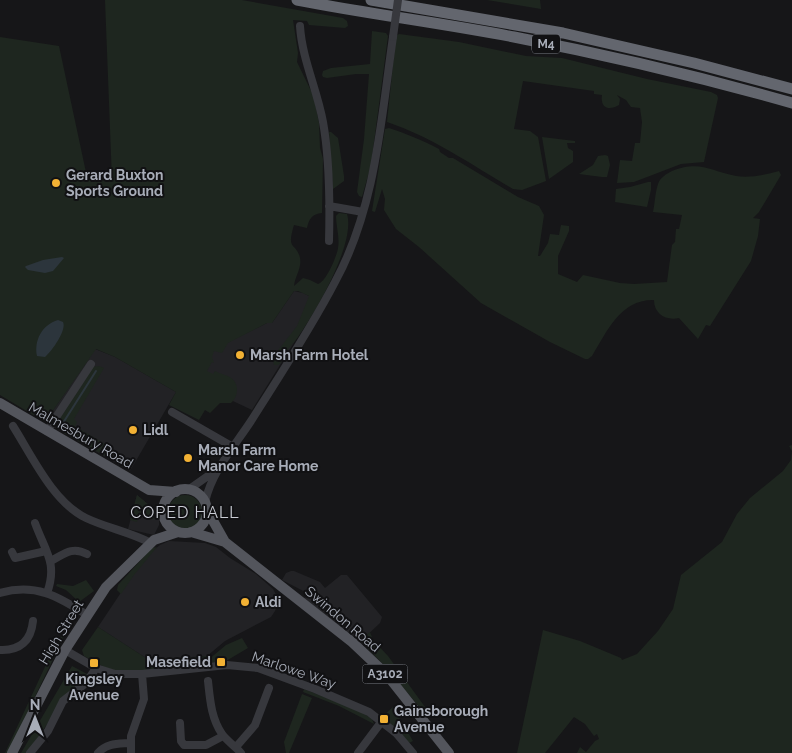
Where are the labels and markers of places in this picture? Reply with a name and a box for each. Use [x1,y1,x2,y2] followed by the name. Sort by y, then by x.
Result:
[66,167,164,199] place label: Gerard Buxton Sports Ground
[50,177,62,189] marker: Gerard Buxton Sports Ground
[250,347,369,363] place label: Marsh Farm Hotel
[234,349,246,361] marker: Marsh Farm Hotel
[143,422,169,438] place label: Lidl
[127,424,139,436] marker: Lidl
[198,442,319,474] place label: Marsh Farm Manor Care Home
[182,452,194,464] marker: Marsh Farm Manor Care Home
[255,594,281,610] place label: Aldi
[239,596,251,608] marker: Aldi
[146,654,211,670] place label: Masefield
[215,656,227,668] marker: Masefield
[88,657,100,669] marker: Kingsley Avenue
[65,671,123,703] place label: Kingsley Avenue
[394,703,488,735] place label: Gainsborough Avenue
[378,713,390,725] marker: Gainsborough Avenue

